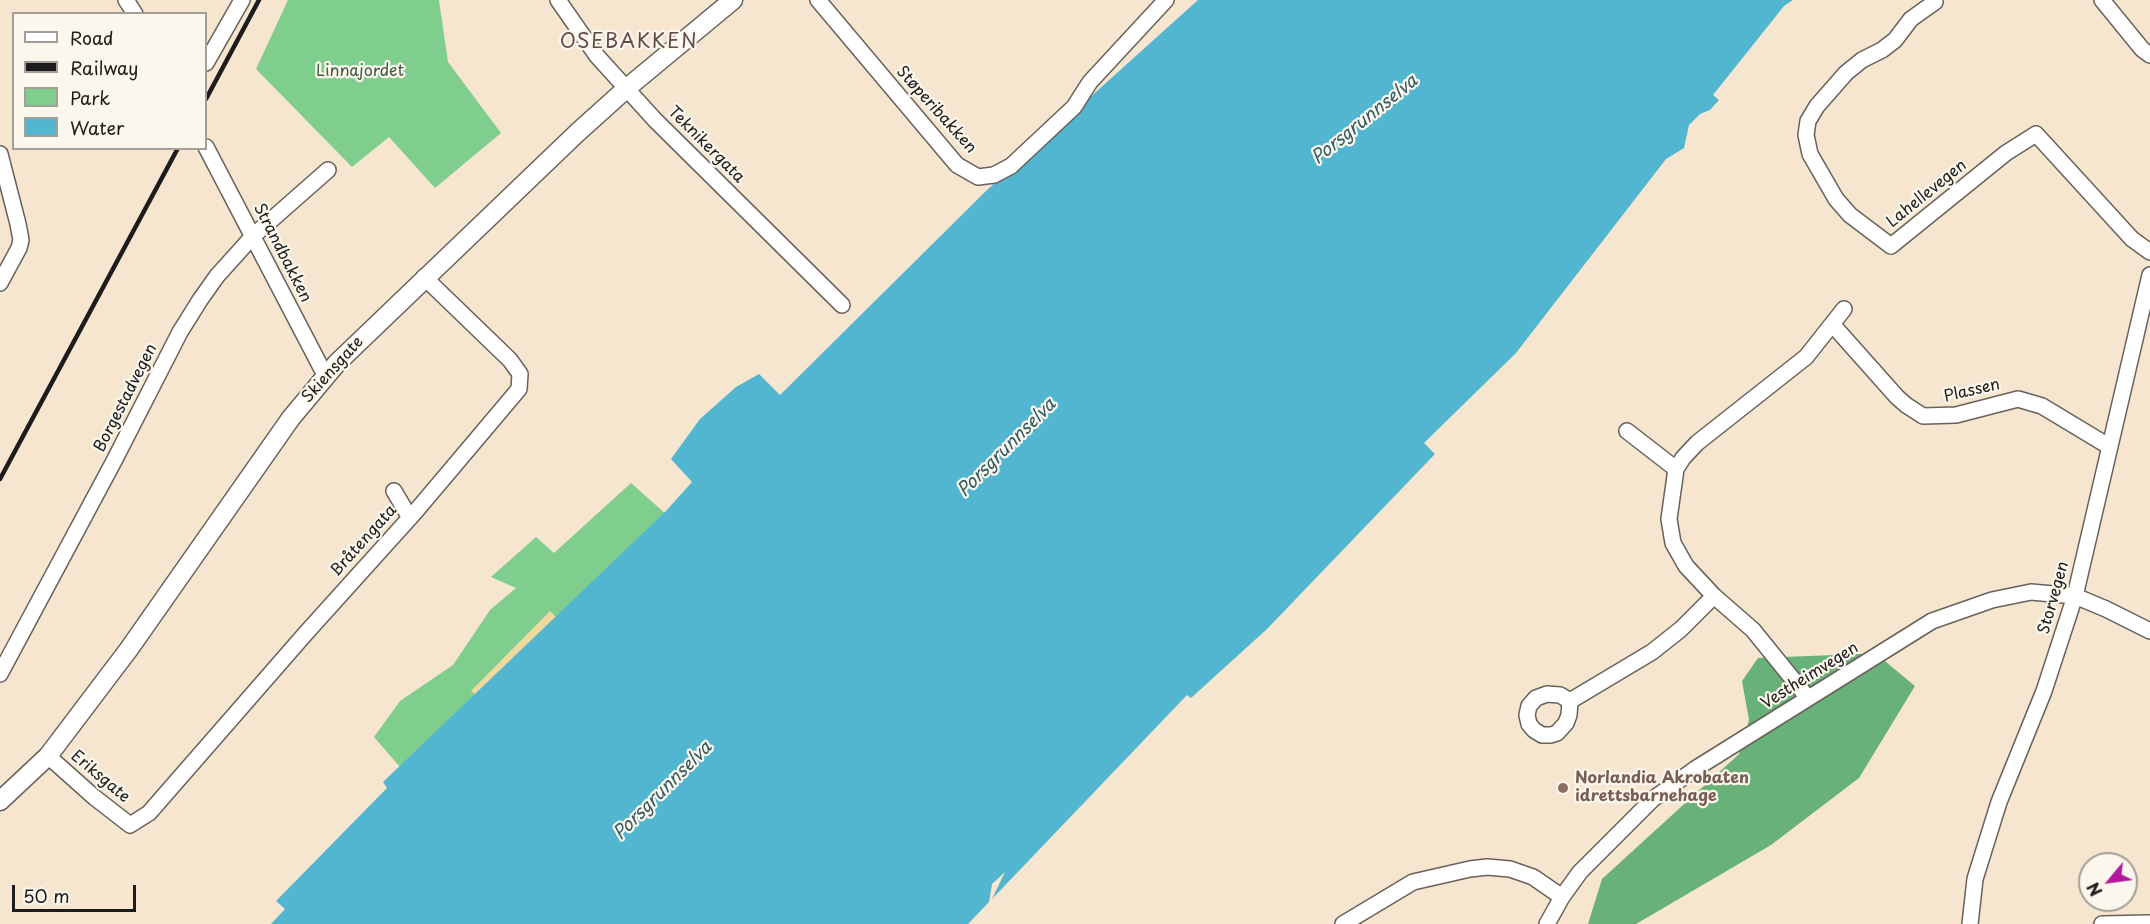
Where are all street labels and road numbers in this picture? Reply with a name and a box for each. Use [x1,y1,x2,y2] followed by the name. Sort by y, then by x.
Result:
[892,62,980,158] street label: Støperibakken
[664,103,748,187] street label: Teknikergata
[1883,156,1971,232] street label: Lahellevegen
[249,200,315,306] street label: Strandbakken
[298,333,368,407] street label: Skiensgate
[90,341,162,455] street label: Borgestadvegen
[1942,375,2002,407] street label: Plassen
[327,501,401,581] street label: Bråtengata
[2034,559,2074,637] street label: Storvegen
[1758,638,1862,714] street label: Vestheimvegen
[67,747,133,807] street label: Eriksgate

